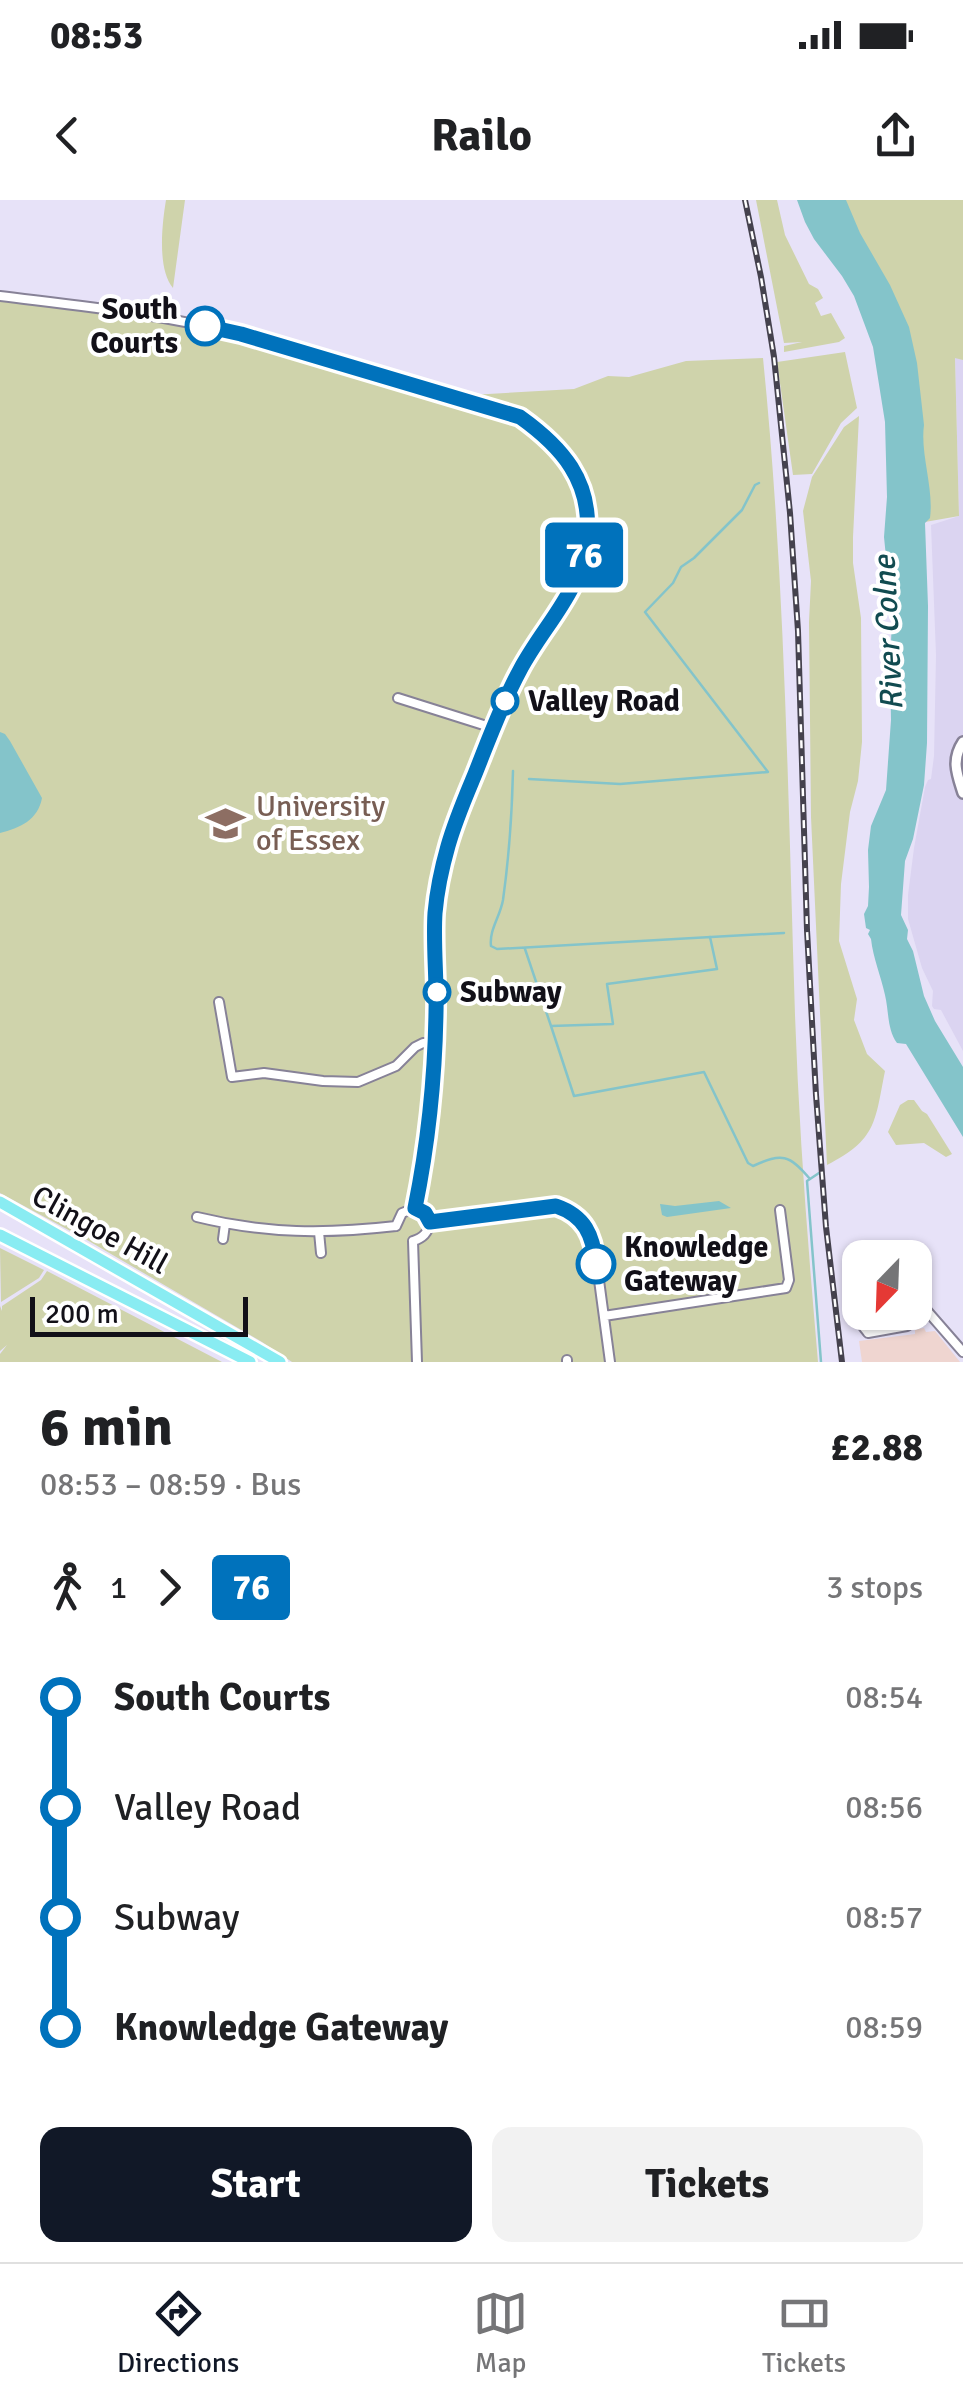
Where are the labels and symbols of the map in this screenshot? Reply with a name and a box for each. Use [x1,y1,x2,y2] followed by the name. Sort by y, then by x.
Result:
[90,291,178,362] place label: South Courts
[186,307,224,345] marker: South Courts
[539,522,629,588] line badge: 76
[864,553,912,711] water label: River Colne
[528,683,680,720] place label: Valley Road
[492,688,518,714] marker: Valley Road
[256,788,385,859] place label: University of Essex
[205,802,247,844] school or university icon: University of Essex
[460,974,562,1011] place label: Subway
[424,979,450,1005] marker: Subway
[25,1177,175,1283] street label: Clingoe Hill
[624,1229,768,1300] place label: Knowledge Gateway
[842,1240,932,1330] north arrow
[577,1245,615,1283] marker: Knowledge Gateway
[30,1292,248,1336] scale bar

